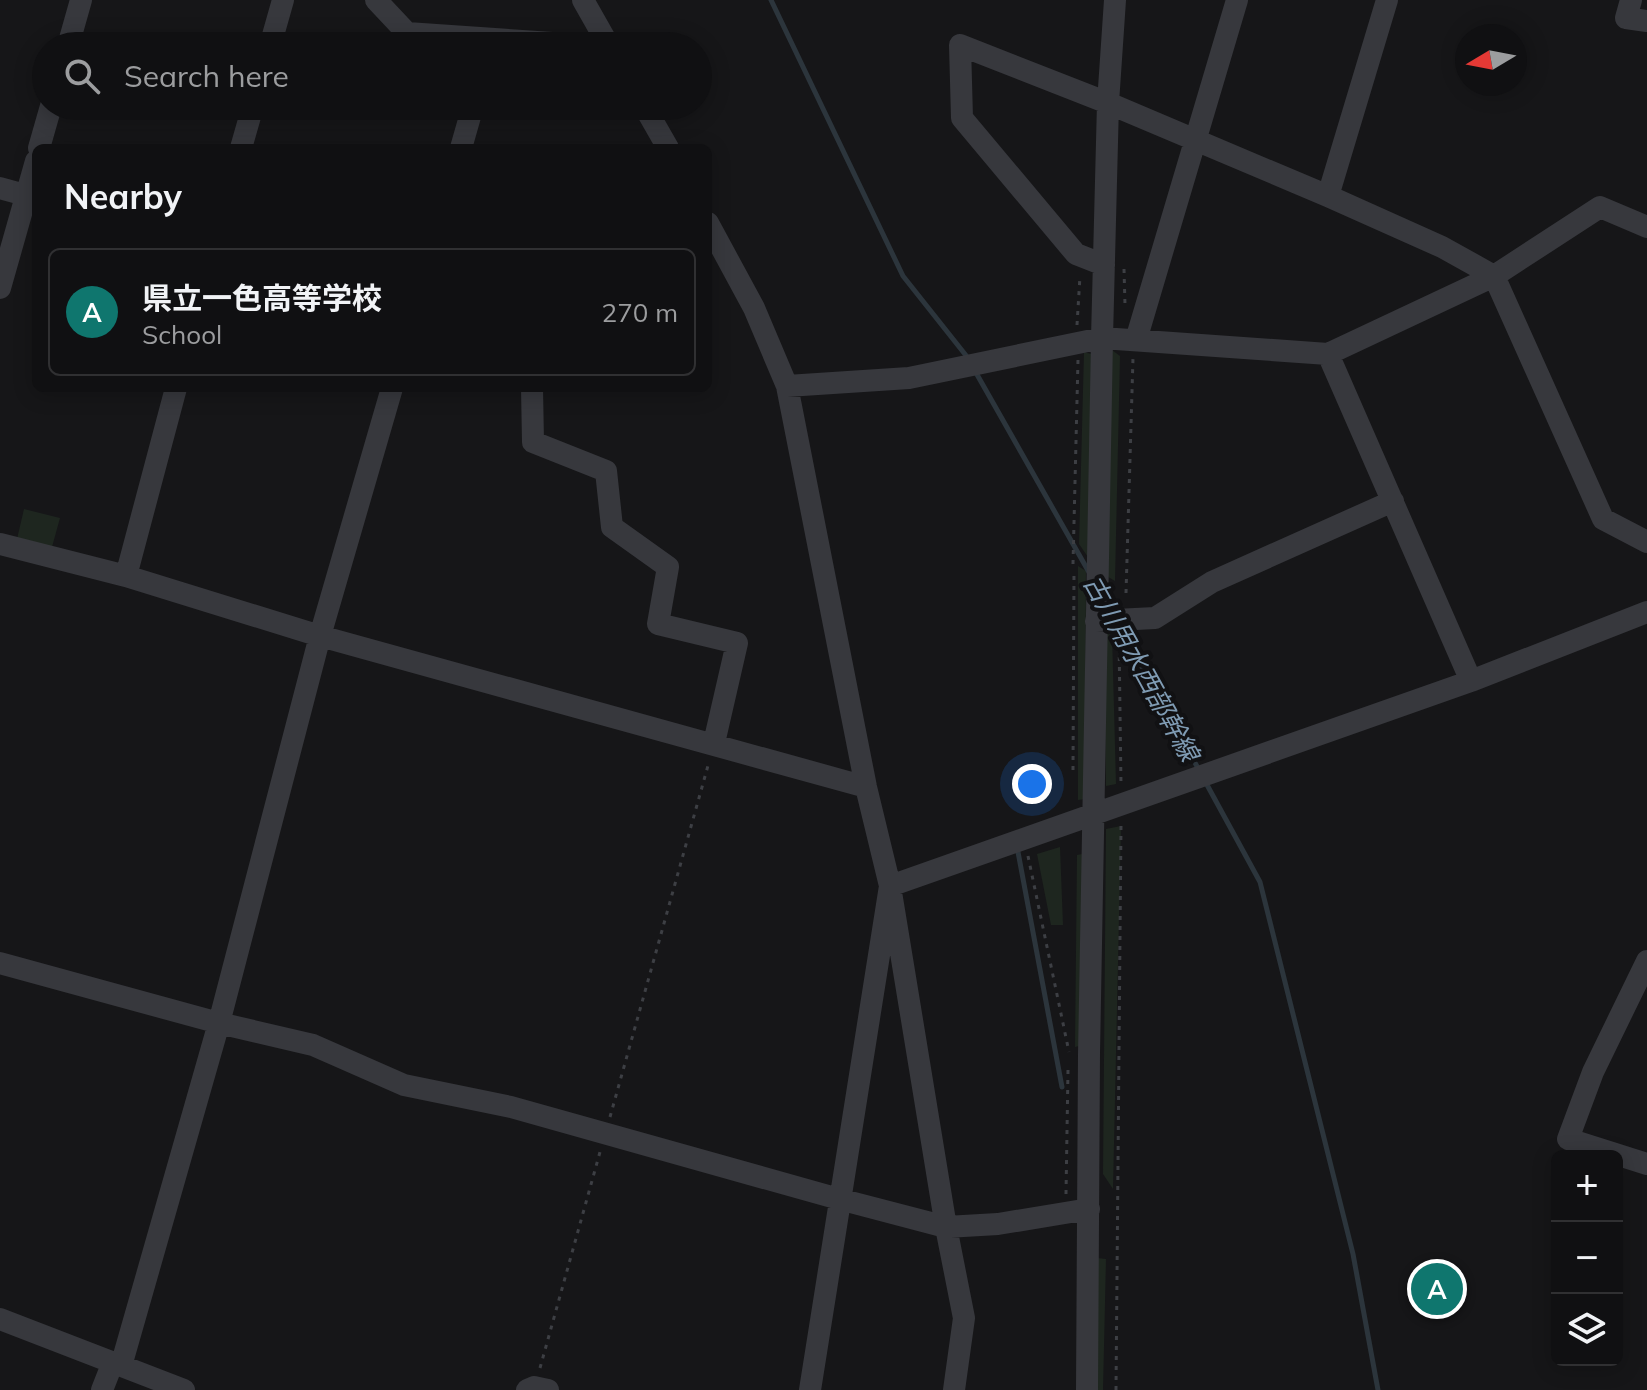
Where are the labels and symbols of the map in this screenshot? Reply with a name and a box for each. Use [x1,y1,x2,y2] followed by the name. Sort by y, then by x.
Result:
[1455,24,1527,96] north arrow
[1077,569,1208,769] water label: 古川用水西部幹線
[1012,764,1052,804] your location
[1411,1259,1463,1319] pin: A

